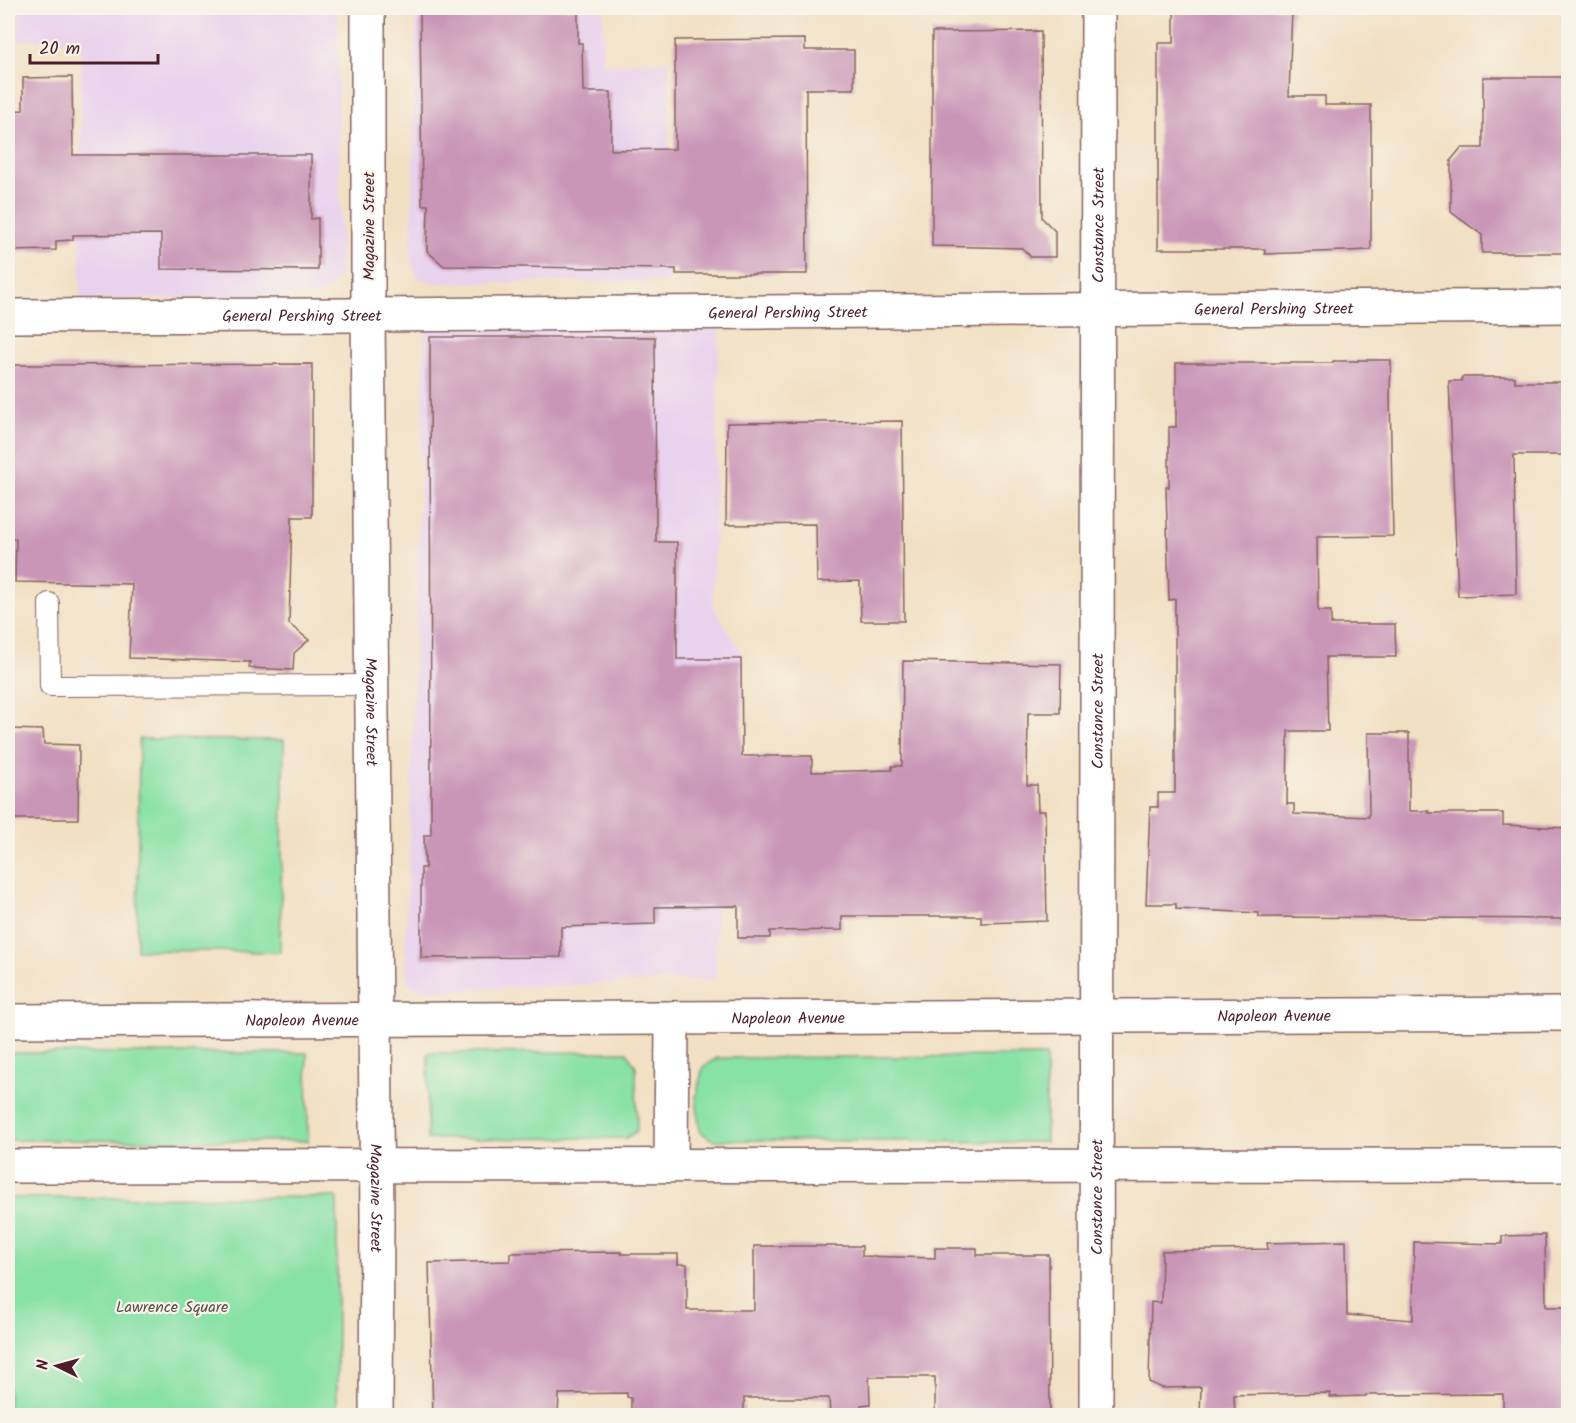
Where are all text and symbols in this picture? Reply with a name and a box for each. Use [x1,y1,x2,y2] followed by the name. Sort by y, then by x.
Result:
[30,27,158,65] scale bar
[39,35,80,64] text: 20 m
[1087,166,1112,283] street label: Constance Street
[357,171,382,280] street label: Magazine Street
[1194,297,1355,323] street label: General Pershing Street
[708,300,869,326] street label: General Pershing Street
[222,304,383,329] street label: General Pershing Street
[1086,652,1111,769] street label: Constance Street
[357,657,384,767] street label: Magazine Street
[1217,1004,1331,1030] street label: Napoleon Avenue
[731,1006,845,1032] street label: Napoleon Avenue
[245,1008,359,1034] street label: Napoleon Avenue
[1085,1138,1110,1255] street label: Constance Street
[362,1143,388,1253] street label: Magazine Street
[116,1295,228,1320] park label: Lawrence Square
[27,1336,87,1396] north arrow
[31,1359,56,1371] text: N

